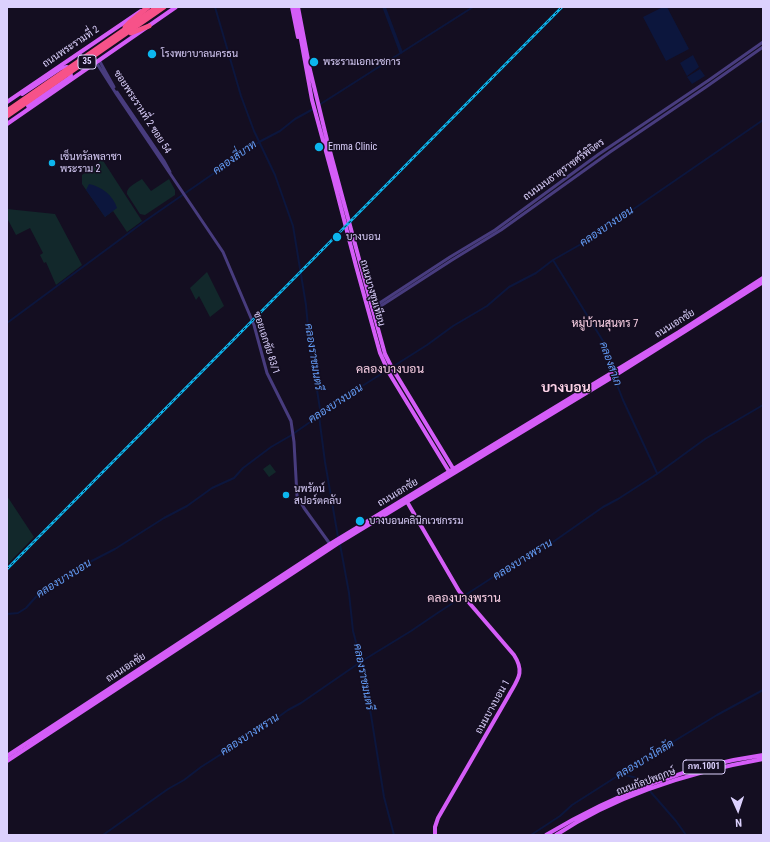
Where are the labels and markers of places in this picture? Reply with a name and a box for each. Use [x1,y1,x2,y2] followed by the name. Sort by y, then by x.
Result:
[146,48,158,60] marker: โรงพยาบาลนครธน
[161,48,238,60] place label: โรงพยาบาลนครธน
[308,56,320,68] marker: พระรามเอกเวชการ
[323,56,401,68] place label: พระรามเอกเวชการ
[313,141,325,153] marker: Emma Clinic
[328,141,377,153] place label: Emma Clinic
[60,151,122,174] place label: เซ็นทรัลพลาซา พระราม 2
[47,158,57,168] marker: เซ็นทรัลพลาซา พระราม 2
[331,231,343,243] marker: บางบอน
[346,231,381,243] place label: บางบอน
[294,483,341,506] place label: นพรัตน์ สปอร์ตคลับ
[281,490,291,500] marker: นพรัตน์ สปอร์ตคลับ
[354,515,366,527] marker: บางบอนคลินิกเวชกรรม
[369,515,463,527] place label: บางบอนคลินิกเวชกรรม

